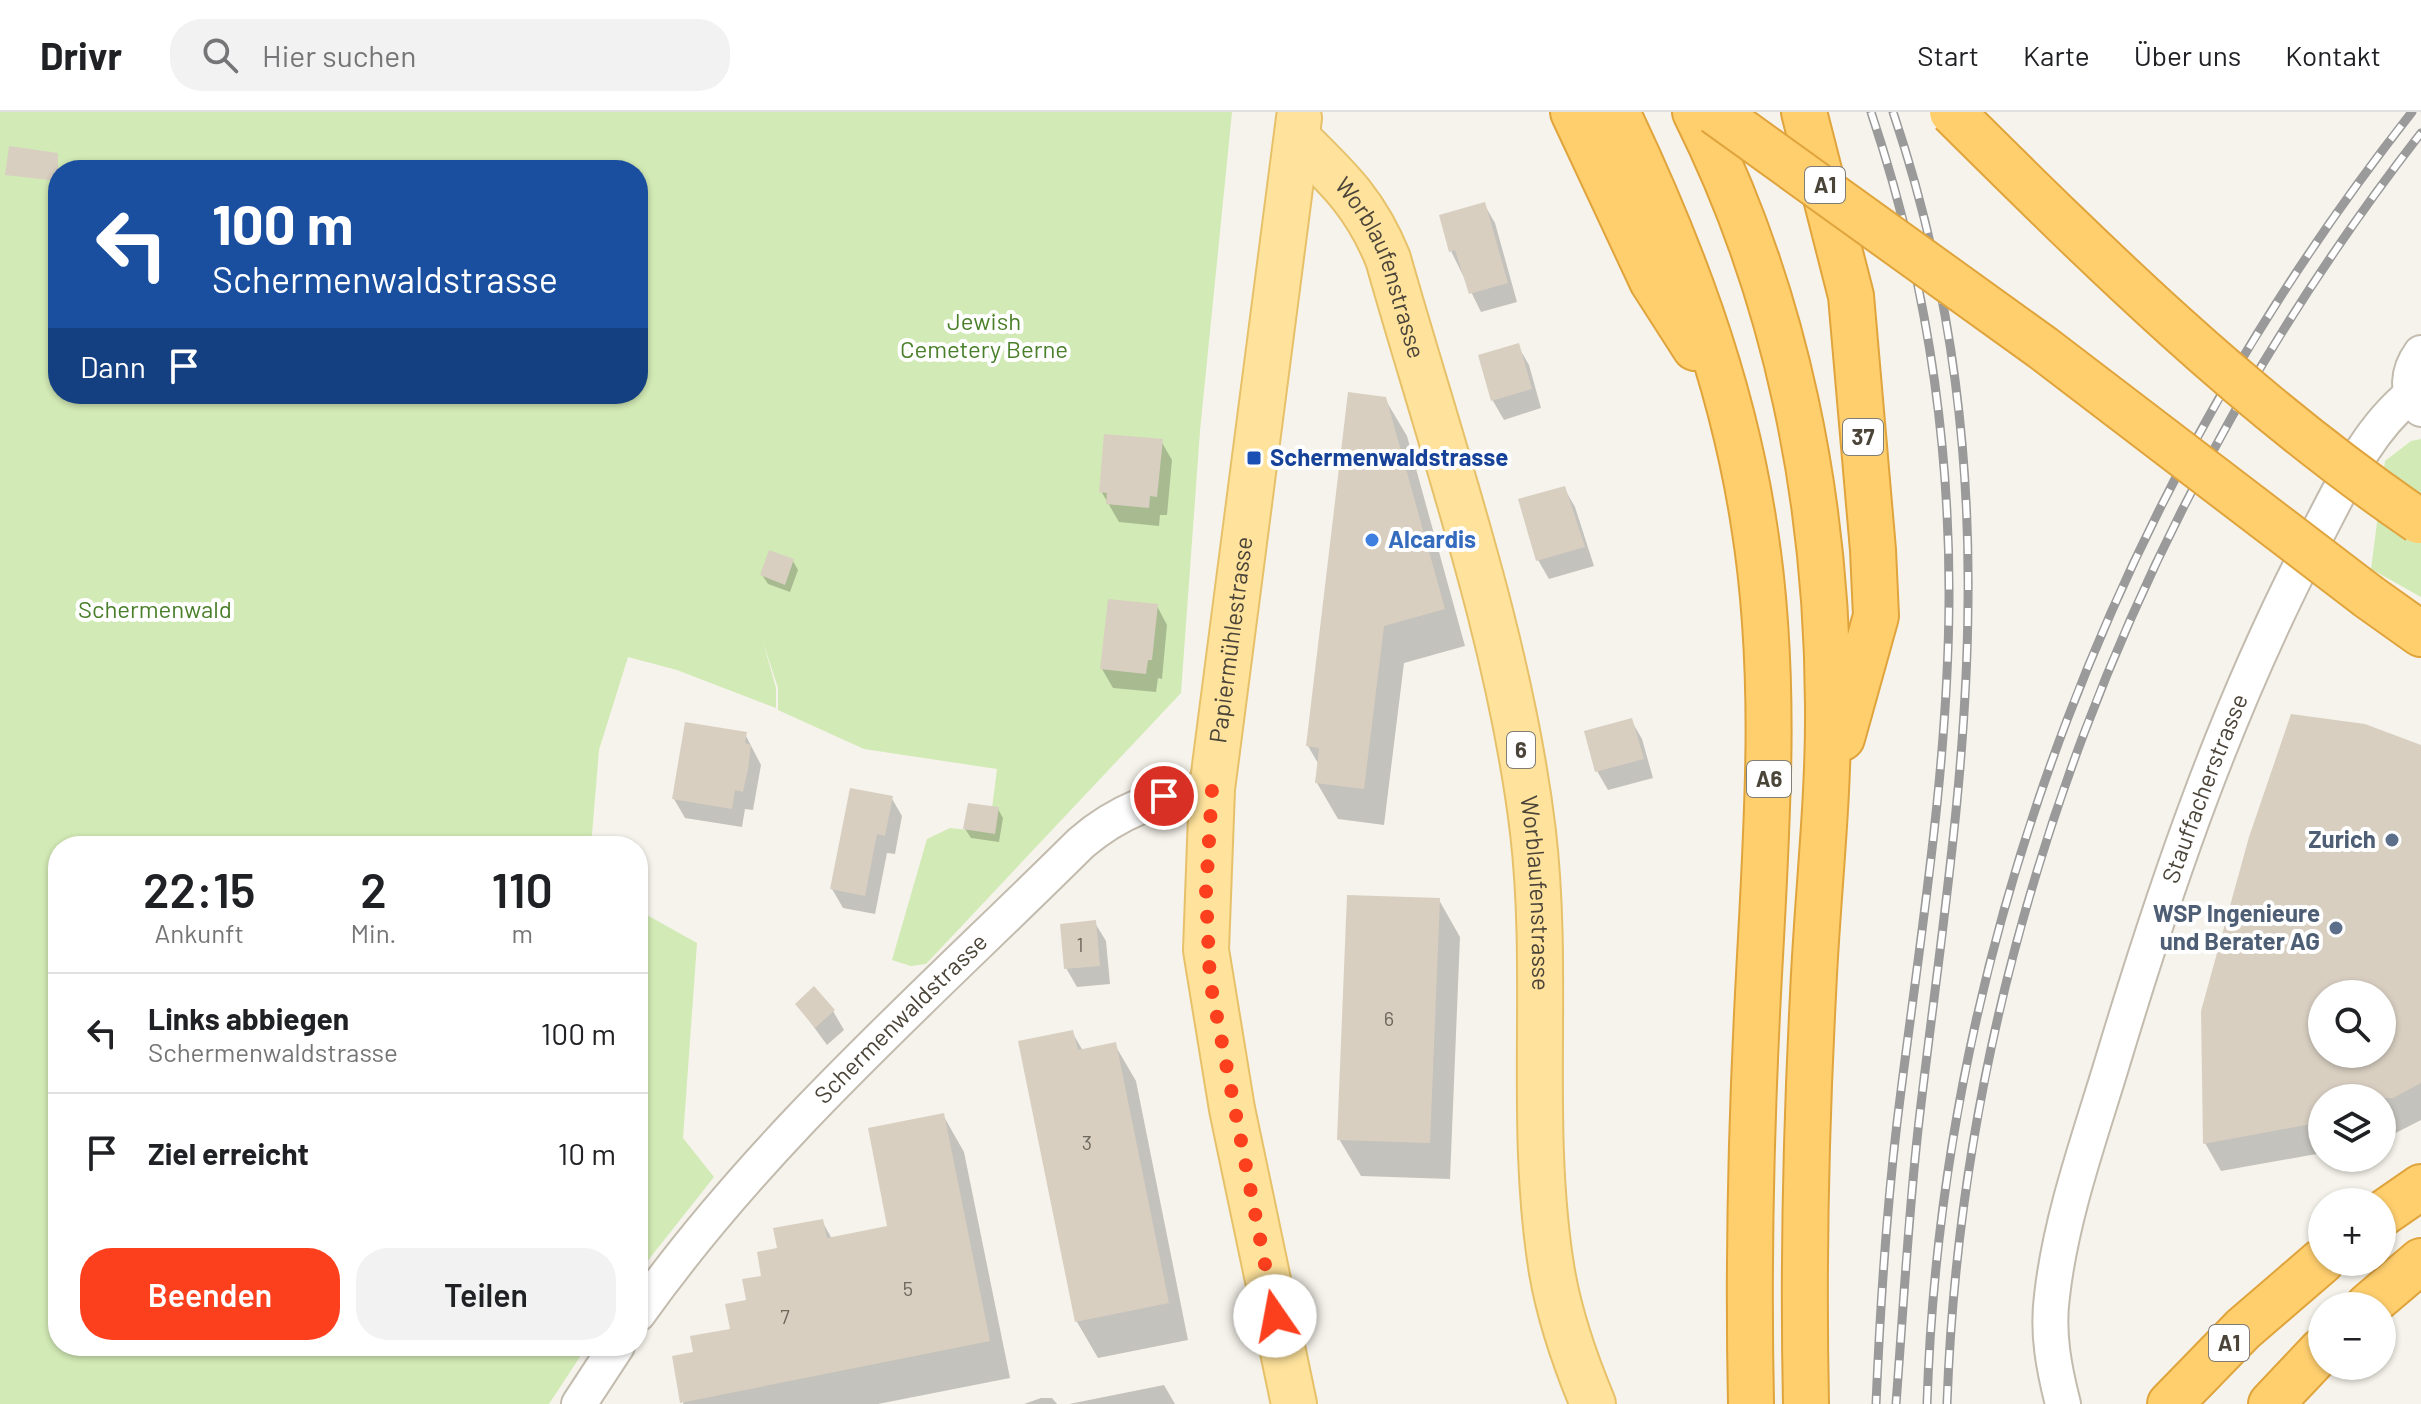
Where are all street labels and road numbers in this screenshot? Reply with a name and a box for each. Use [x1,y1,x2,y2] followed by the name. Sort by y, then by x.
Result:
[1805,167,1845,203] road number: A1
[1330,170,1432,361] street label: Worblaufenstrasse
[1843,419,1883,455] road number: 37
[1202,535,1258,745] street label: Papiermühlestrasse
[2155,689,2253,887] street label: Stauffacherstrasse
[1507,732,1535,768] road number: 6
[1747,761,1791,797] road number: A6
[1515,794,1556,991] street label: Worblaufenstrasse
[808,926,993,1109] street label: Schermenwaldstrasse
[2209,1325,2249,1361] road number: A1

